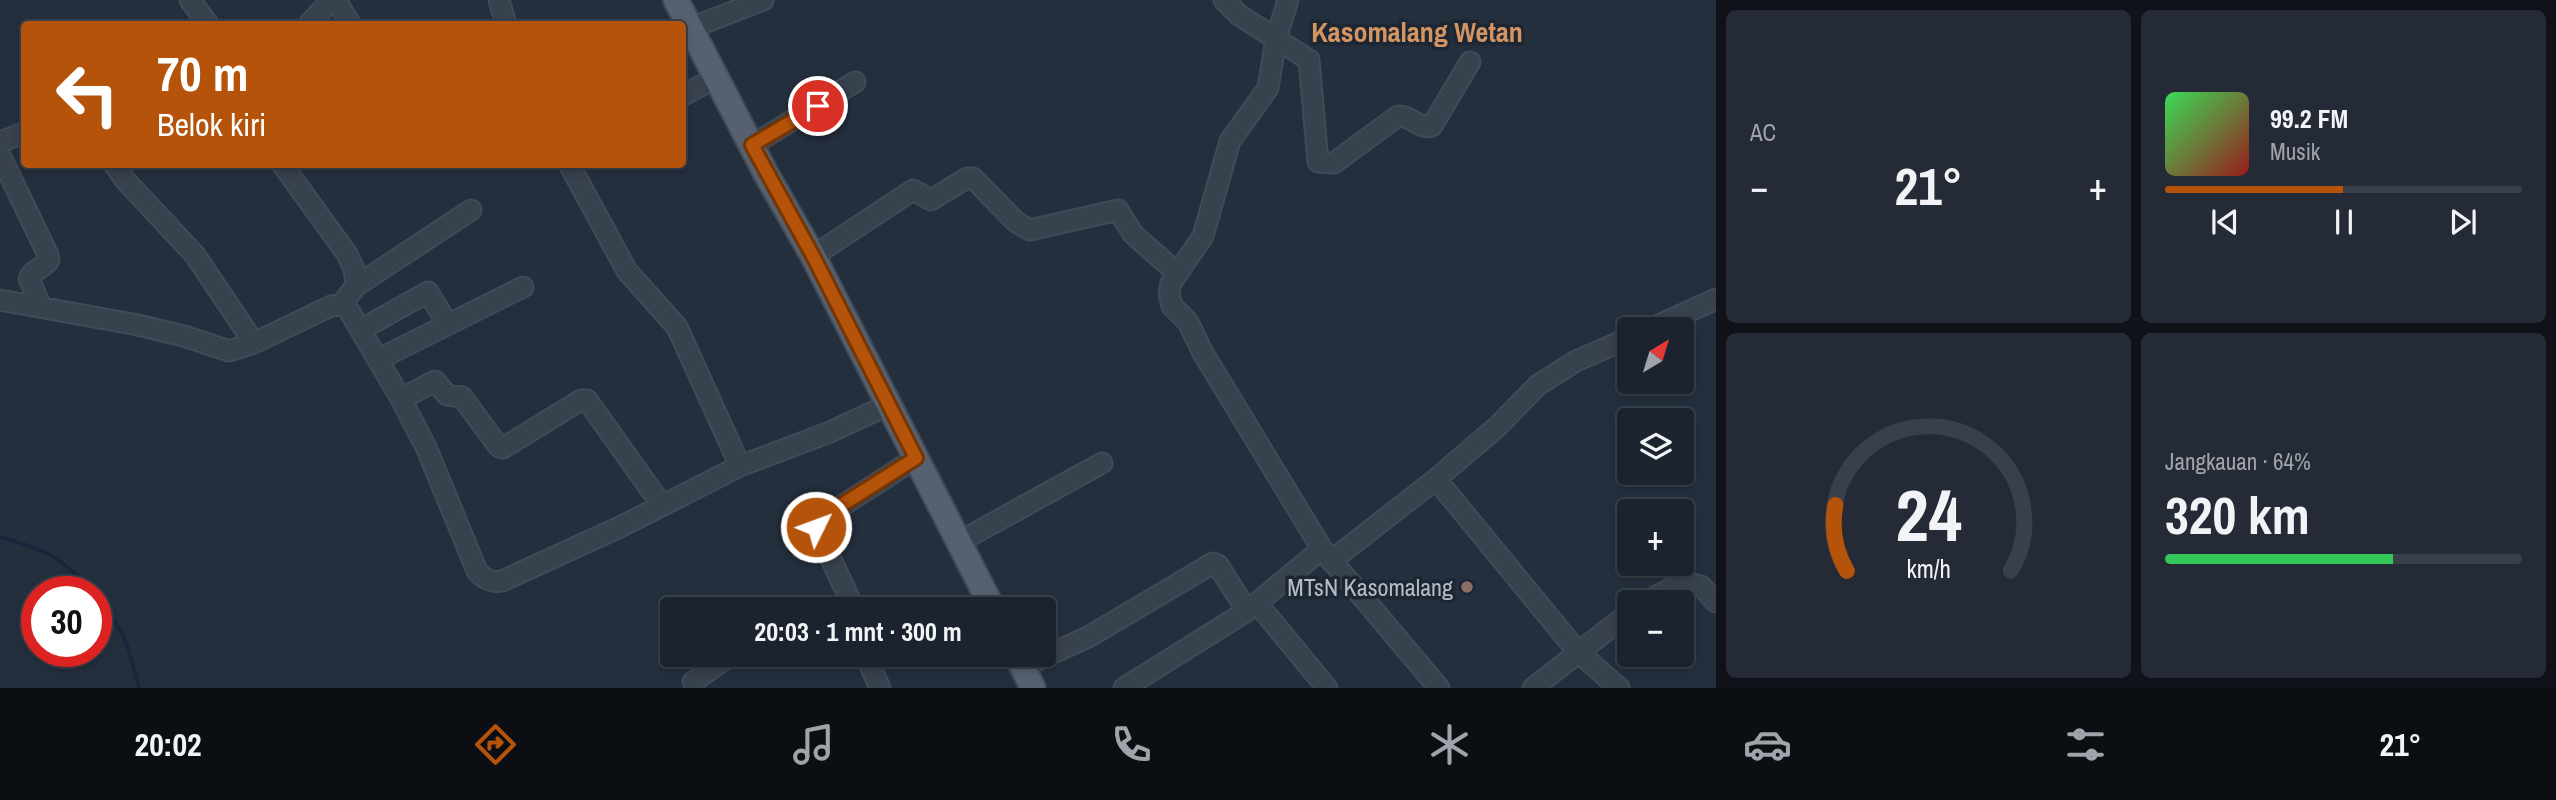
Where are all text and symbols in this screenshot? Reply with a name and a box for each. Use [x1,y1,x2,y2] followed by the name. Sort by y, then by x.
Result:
[1311,13,1523,51] district label: Kasomalang Wetan
[157,40,249,106] text: 70 m
[42,49,133,140] icon: left
[788,76,848,136] pin
[799,87,837,125] icon: arrive
[2270,101,2348,136] text: 99.2 FM
[157,103,266,146] text: Belok kiri
[1750,117,1776,148] text: AC
[2270,136,2320,167] text: Musik
[1894,151,1963,221] text: 21°
[1750,161,1768,212] text: −
[2089,161,2107,212] text: +
[2206,203,2244,241] icon: previous
[2325,203,2363,241] icon: pause
[2444,203,2482,241] icon: next
[1617,317,1694,394] north arrow
[1617,317,1694,667] map controls
[1617,408,1694,485] button: layers
[2165,446,2311,477] text: Jangkauan · 64%
[1895,467,1962,565] text: 24
[2165,480,2310,550] text: 320 km
[779,490,853,564] position arrow
[1617,499,1694,576] button: +
[1906,552,1951,586] text: km/h
[1287,571,1453,603] place label: MTsN Kasomalang
[21,576,112,667] speed limit sign: 30
[1459,579,1475,595] marker: MTsN Kasomalang
[1617,590,1694,667] button: −
[754,614,962,649] text: 20:03 · 1 mnt · 300 m
[471,720,520,769] icon: directions
[789,720,838,769] icon: music
[1107,720,1156,769] icon: phone
[1425,720,1474,769] icon: climate
[1743,720,1792,769] icon: car
[2061,720,2110,769] icon: filters
[135,723,202,766] text: 20:02
[2379,723,2421,766] text: 21°

